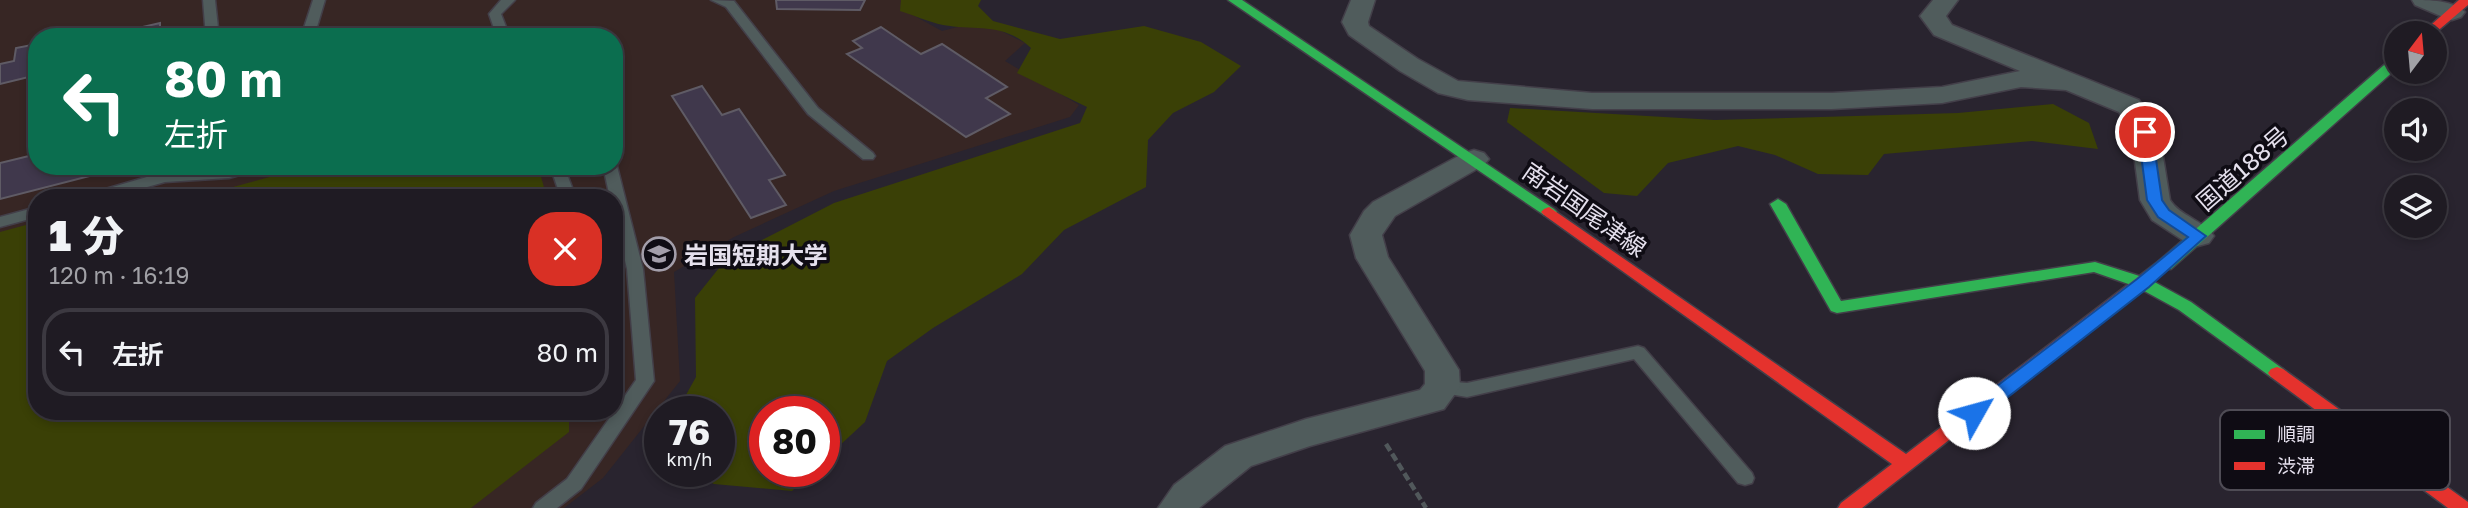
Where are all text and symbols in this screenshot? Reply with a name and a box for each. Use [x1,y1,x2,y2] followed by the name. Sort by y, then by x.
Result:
[2384,21,2446,84] north arrow
[2384,21,2447,238] map controls
[164,49,282,108] text: 80 m
[49,56,140,147] icon: left
[2384,98,2447,161] button: sound
[2115,102,2175,162] pin
[2126,113,2164,151] icon: arrive
[164,115,228,153] text: 左折
[2190,120,2294,216] street label: 国道188号
[1518,156,1652,262] street label: 南岩国尾津線
[2384,175,2447,238] button: layers
[49,210,124,260] text: 1 分
[528,212,602,286] button: close
[640,235,678,273] school or university icon: 岩国短期大学
[684,240,828,269] place label: 岩国短期大学
[49,261,189,289] text: 120 m · 16:19
[53,333,91,371] icon: left
[537,337,598,368] text: 80 m
[112,339,164,370] text: 左折
[1937,376,2011,450] position arrow
[749,396,840,487] speed limit sign: 80
[2220,410,2450,490] legend
[669,411,710,453] text: 76
[2277,422,2315,445] text: 順調
[667,448,712,470] text: km/h
[2277,454,2315,477] text: 渋滞

